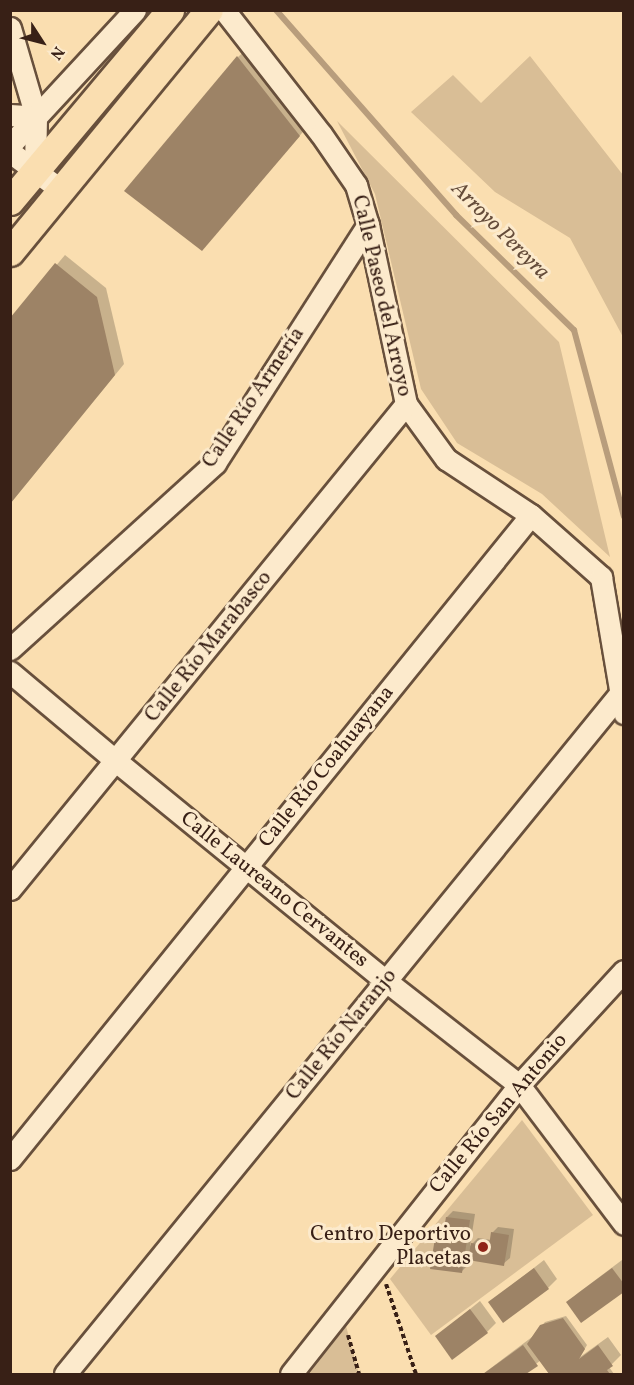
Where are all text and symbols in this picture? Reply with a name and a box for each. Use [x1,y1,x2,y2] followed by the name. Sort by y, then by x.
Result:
[12,12,72,72] north arrow
[44,41,69,64] text: N
[445,176,555,286] water label: Arroyo Pereyra
[346,193,416,399] street label: Calle Paseo del Arroyo
[198,323,310,473] street label: Calle Río Armería
[140,566,278,728] street label: Calle Río Marabasco
[254,681,400,853] street label: Calle Río Coahuayana
[175,806,373,974] street label: Calle Laureano Cervantes
[281,964,403,1106] street label: Calle Río Naranjo
[425,1029,573,1199] street label: Calle Río San Antonio
[310,1222,471,1272] place label: Centro Deportivo Placetas
[476,1240,490,1254] marker: Centro Deportivo Placetas

